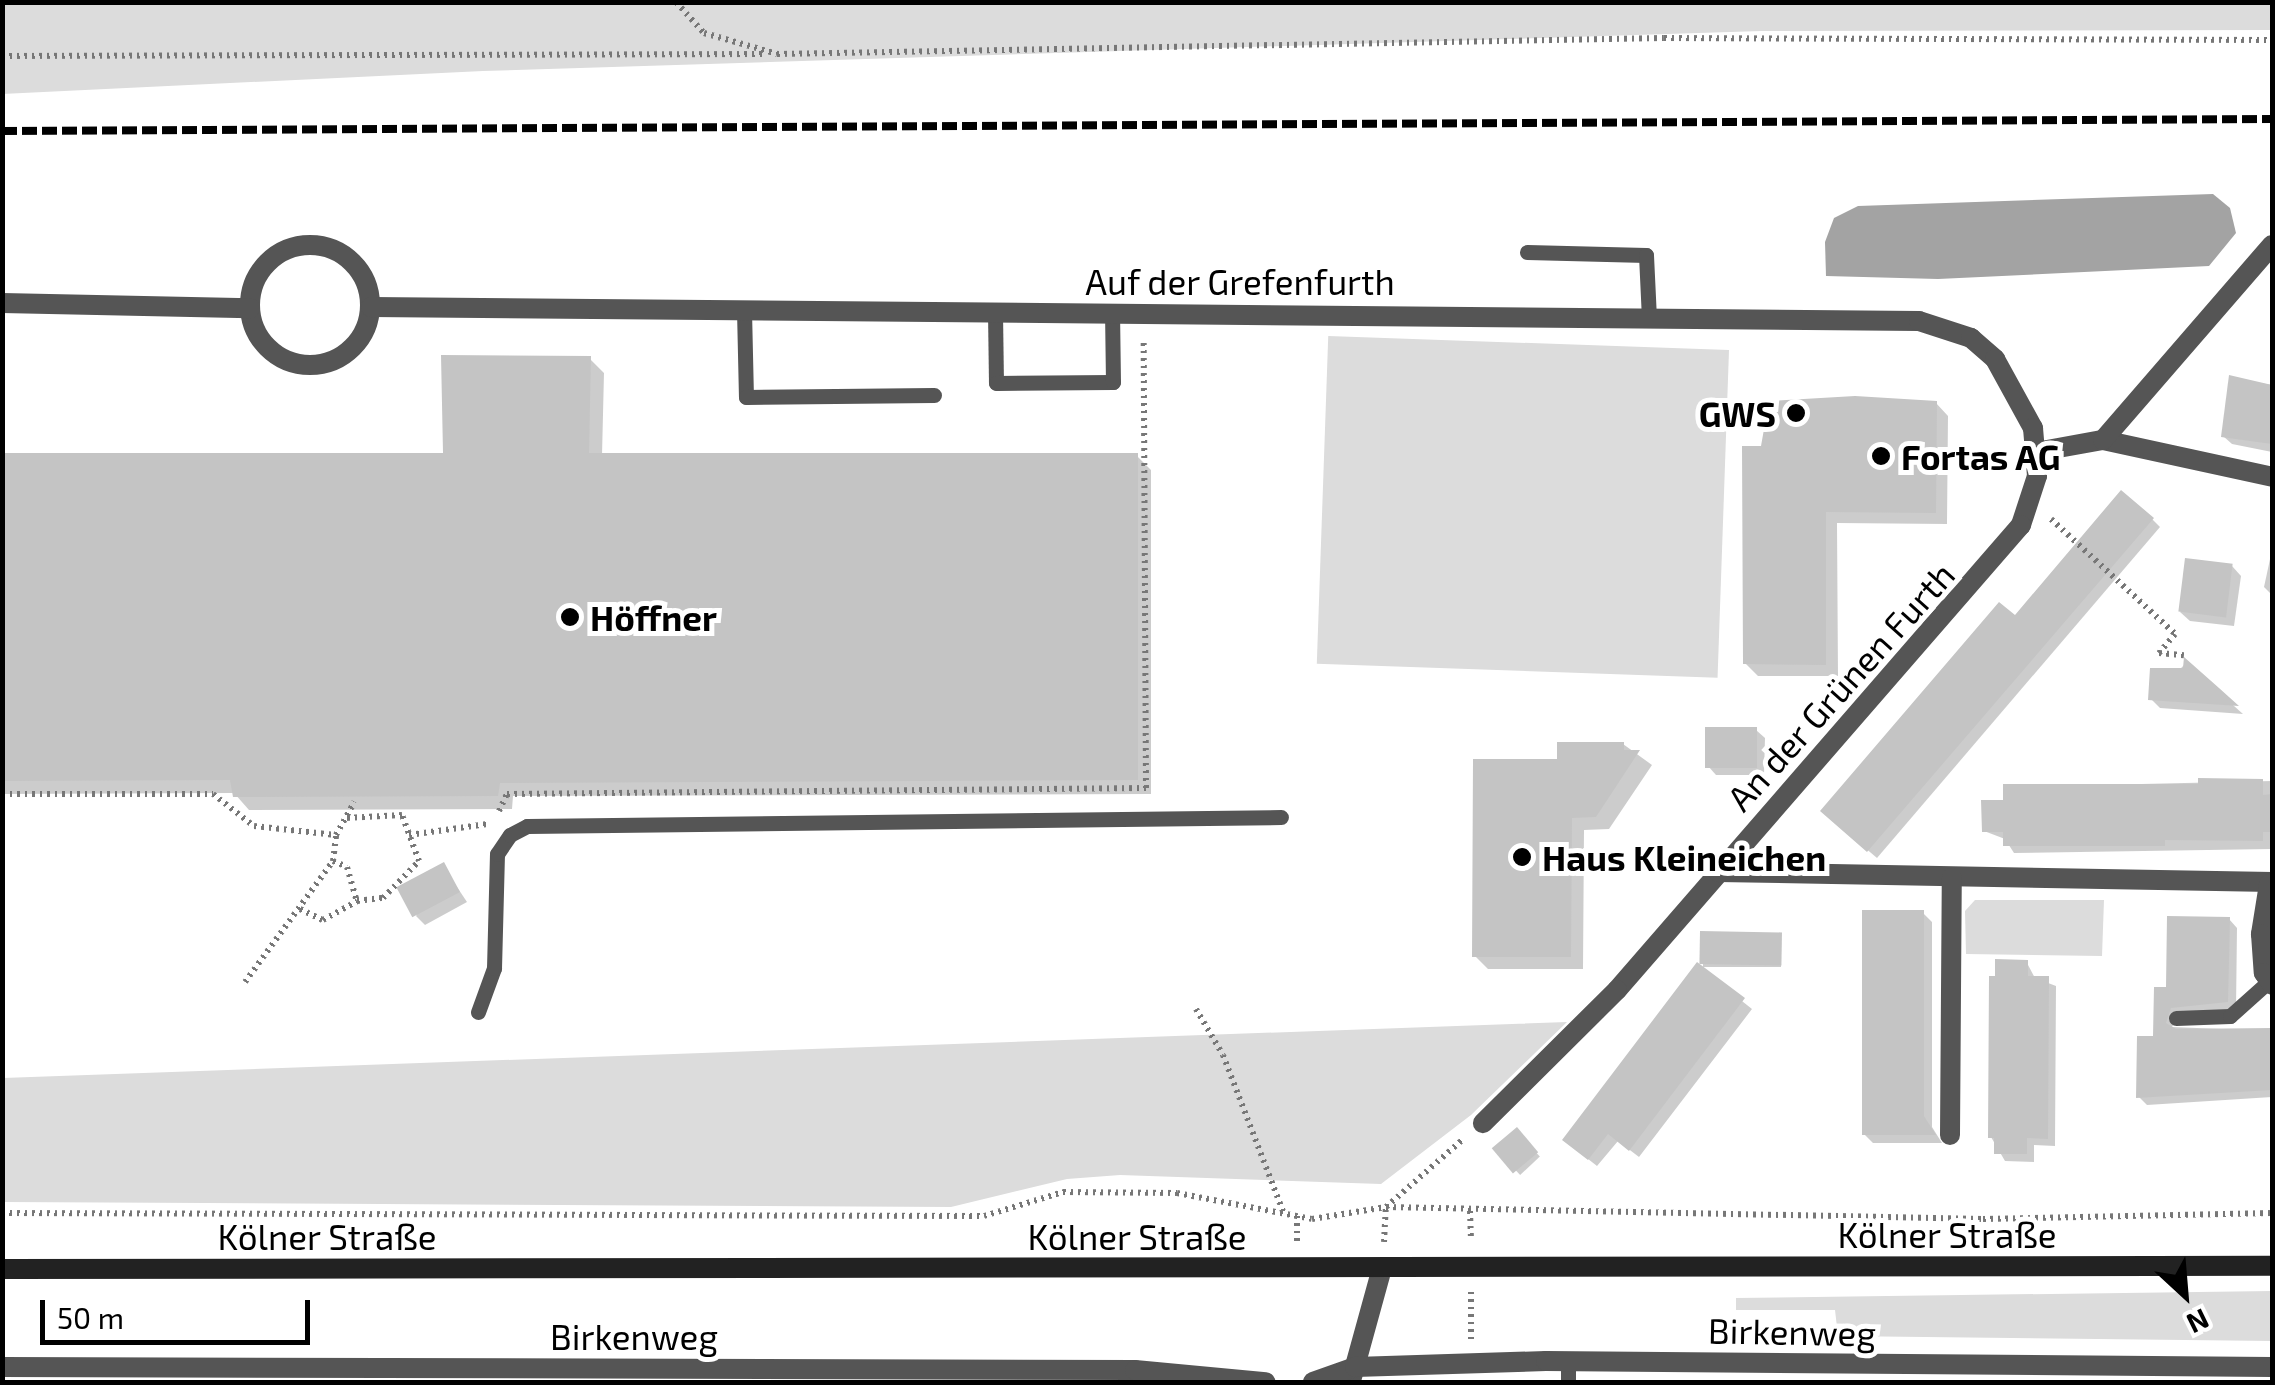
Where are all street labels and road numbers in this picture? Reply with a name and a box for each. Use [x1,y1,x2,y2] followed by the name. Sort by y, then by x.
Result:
[1085,260,1395,302] street label: Auf der Grefenfurth
[1717,553,1963,819] street label: An der Grünen Furth
[1837,1213,2057,1255] street label: Kölner Straße
[217,1215,437,1257] street label: Kölner Straße
[1027,1215,1247,1257] street label: Kölner Straße
[1708,1309,1876,1353] street label: Birkenweg
[550,1315,718,1357] street label: Birkenweg

